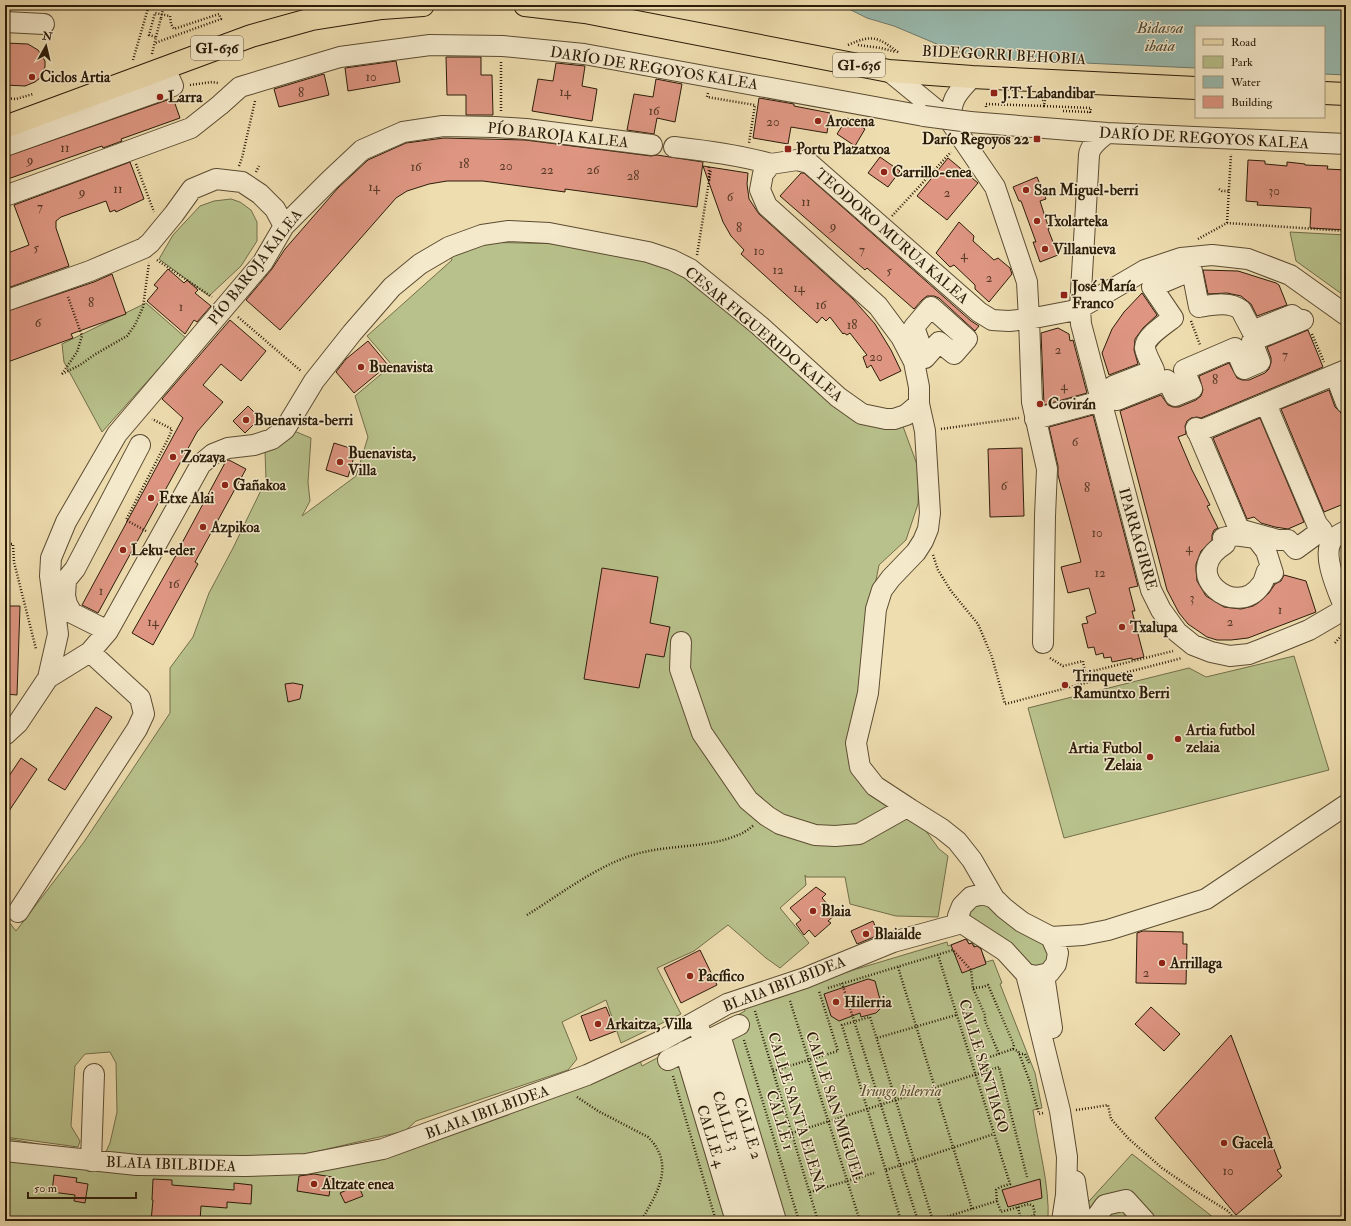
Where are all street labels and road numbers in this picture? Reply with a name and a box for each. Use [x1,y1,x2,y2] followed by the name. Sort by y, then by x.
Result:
[191,36,243,60] road number: GI-636
[549,42,760,94] street label: DARÍO DE REGOYOS KALEA
[921,42,1087,69] street label: BIDEGORRI BEHOBIA
[833,53,885,77] road number: GI-636
[486,118,630,153] street label: PÍO BAROJA KALEA
[1099,123,1310,154] street label: DARÍO DE REGOYOS KALEA
[811,164,973,309] street label: TEODORO MURUA KALEA
[203,205,308,330] street label: PÍO BAROJA KALEA
[681,263,847,406] street label: CESAR FIGUERIDO KALEA
[1114,486,1161,593] street label: IPARRAGIRRE
[720,952,849,1017] street label: BLAIA IBILBIDEA
[954,997,1013,1135] street label: CALLE SANTIAGO
[801,1029,868,1185] street label: CALLE SAN MIGUEL
[763,1030,830,1195] street label: CALLE SANTA ELENA
[423,1081,552,1144] street label: BLAIA IBILBIDEA
[761,1088,798,1152] street label: CALLE 1
[707,1089,744,1154] street label: CALLE 3
[729,1095,766,1162] street label: CALLE 2
[692,1103,729,1171] street label: CALLE 4
[106,1153,237,1176] street label: BLAIA IBILBIDEA

